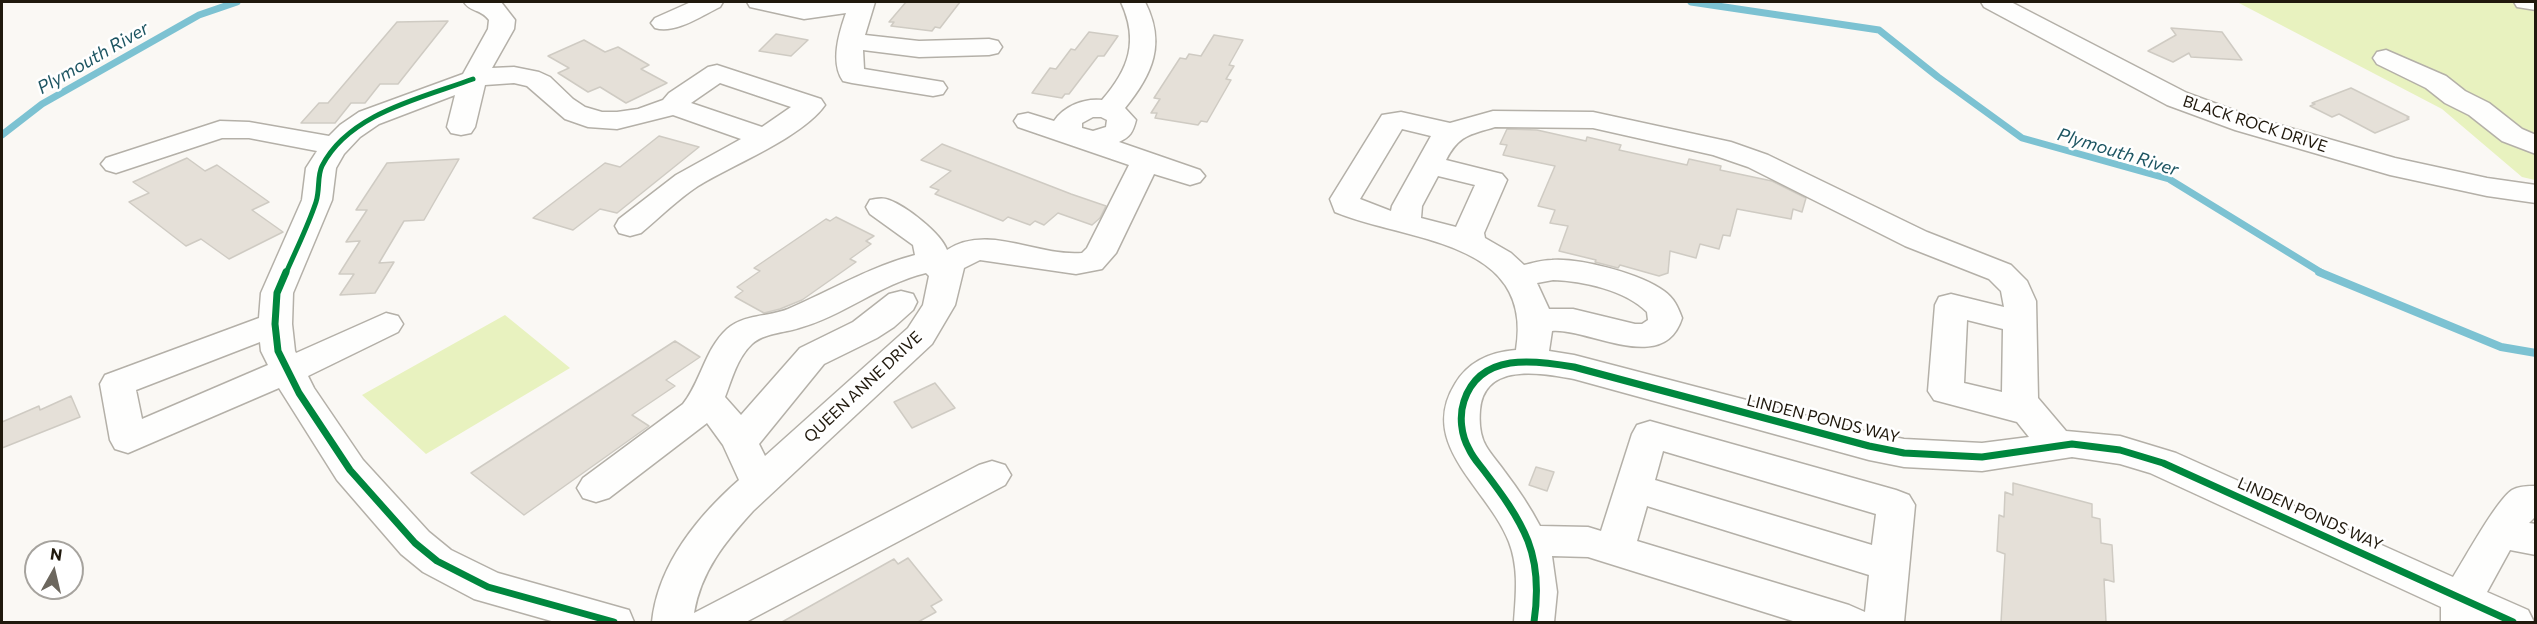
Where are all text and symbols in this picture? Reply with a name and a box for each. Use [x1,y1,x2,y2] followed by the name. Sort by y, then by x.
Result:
[33,17,153,99] water label: Plymouth River
[2180,92,2330,156] street label: BLACK ROCK DRIVE
[2055,123,2181,181] water label: Plymouth River
[800,327,926,447] street label: QUEEN ANNE DRIVE
[1745,391,1901,447] street label: LINDEN PONDS WAY
[2235,473,2385,555] street label: LINDEN PONDS WAY
[24,540,84,600] north arrow
[49,543,64,564] text: N

